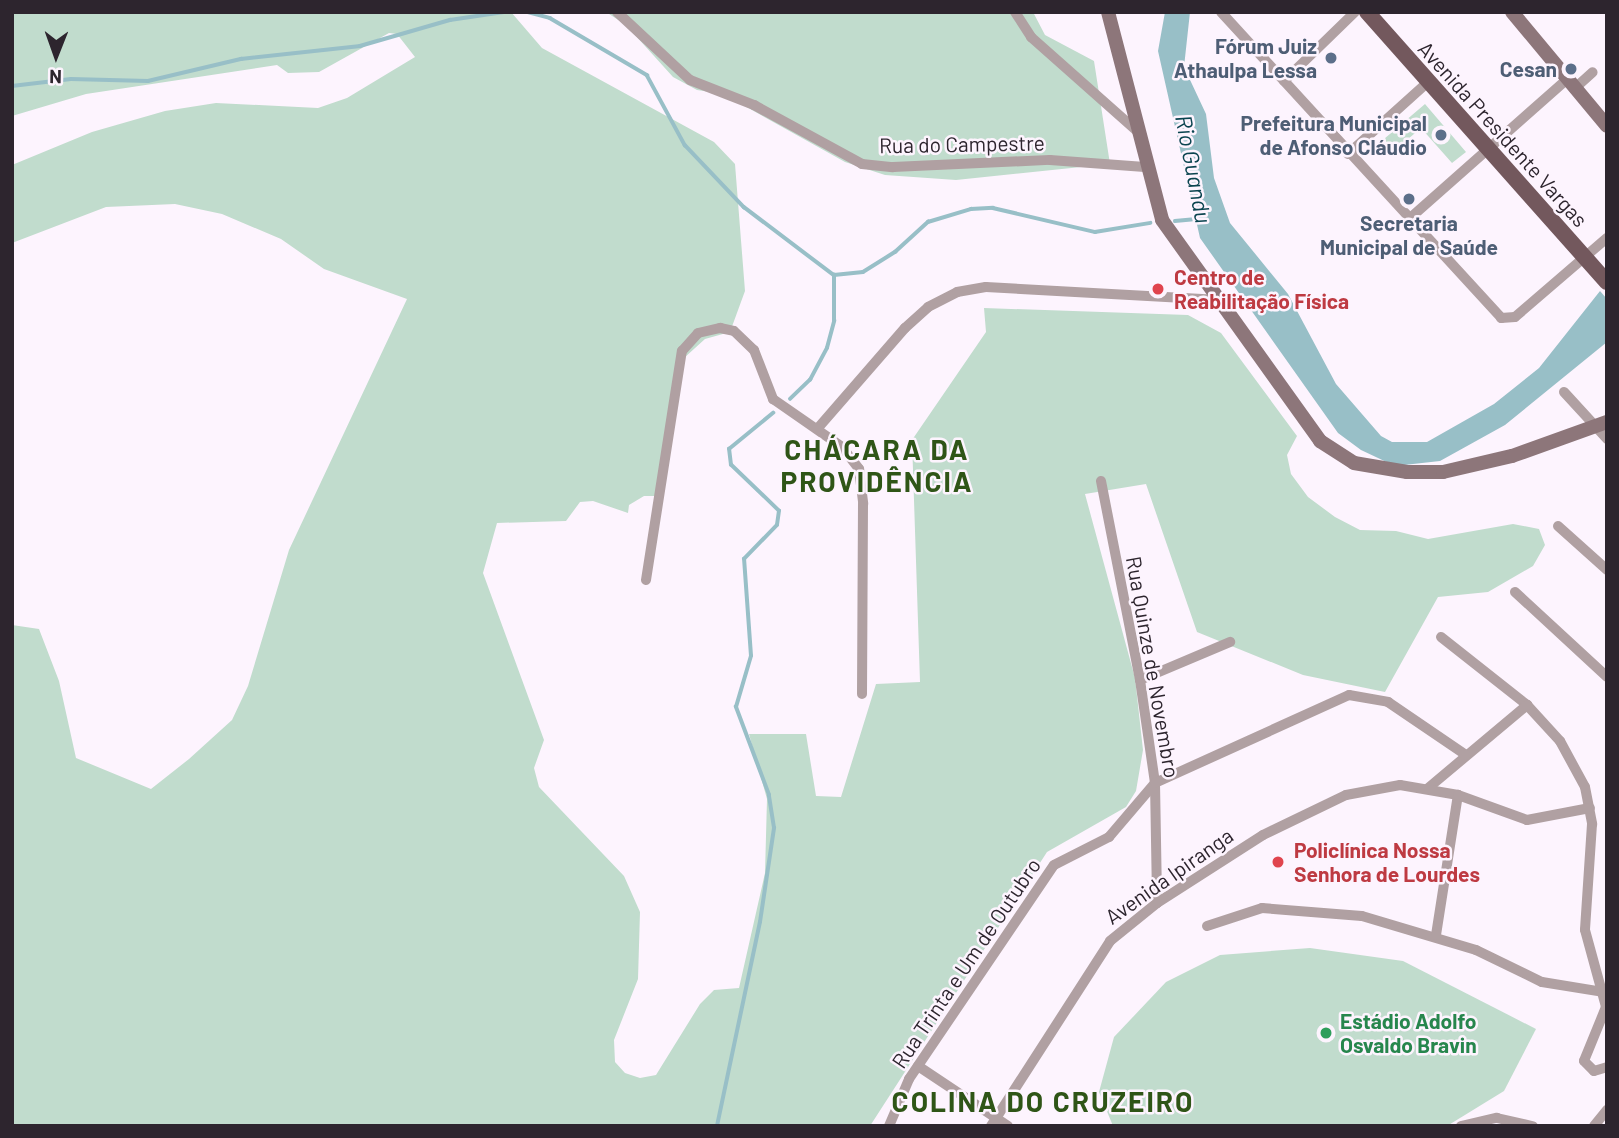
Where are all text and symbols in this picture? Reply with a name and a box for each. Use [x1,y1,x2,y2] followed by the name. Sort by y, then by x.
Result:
[21,21,91,91] north arrow
[1174,33,1317,83] place label: Fórum Juiz Athaulpa Lessa
[1413,36,1593,232] street label: Avenida Presidente Vargas
[1323,50,1339,66] marker: Fórum Juiz Athaulpa Lessa
[1500,56,1557,82] place label: Cesan
[1563,61,1579,77] marker: Cesan
[49,66,62,89] text: N
[1240,110,1427,160] place label: Prefeitura Municipal de Afonso Cláudio
[1170,112,1218,226] water label: Rio Guandu
[1433,127,1449,143] marker: Prefeitura Municipal de Afonso Cláudio
[879,130,1045,158] street label: Rua do Campestre
[1401,191,1417,207] marker: Secretaria Municipal de Saúde
[1320,210,1498,260] place label: Secretaria Municipal de Saúde
[1174,264,1349,314] place label: Centro de Reabilitação Física
[1148,279,1168,299] marker: Centro de Reabilitação Física
[782,432,972,498] district label: CHÁCARA DA PROVIDÊNCIA
[1121,554,1185,780] street label: Rua Quinze de Novembro
[1100,823,1238,929] street label: Avenida Ipiranga
[1294,837,1480,887] place label: Policlínica Nossa Senhora de Lourdes
[1268,852,1288,872] marker: Policlínica Nossa Senhora de Lourdes
[886,853,1046,1073] street label: Rua Trinta e Um de Outubro
[1340,1008,1477,1058] place label: Estádio Adolfo Osvaldo Bravin
[1318,1025,1334,1041] marker: Estádio Adolfo Osvaldo Bravin
[894,1084,1192,1118] district label: COLINA DO CRUZEIRO

